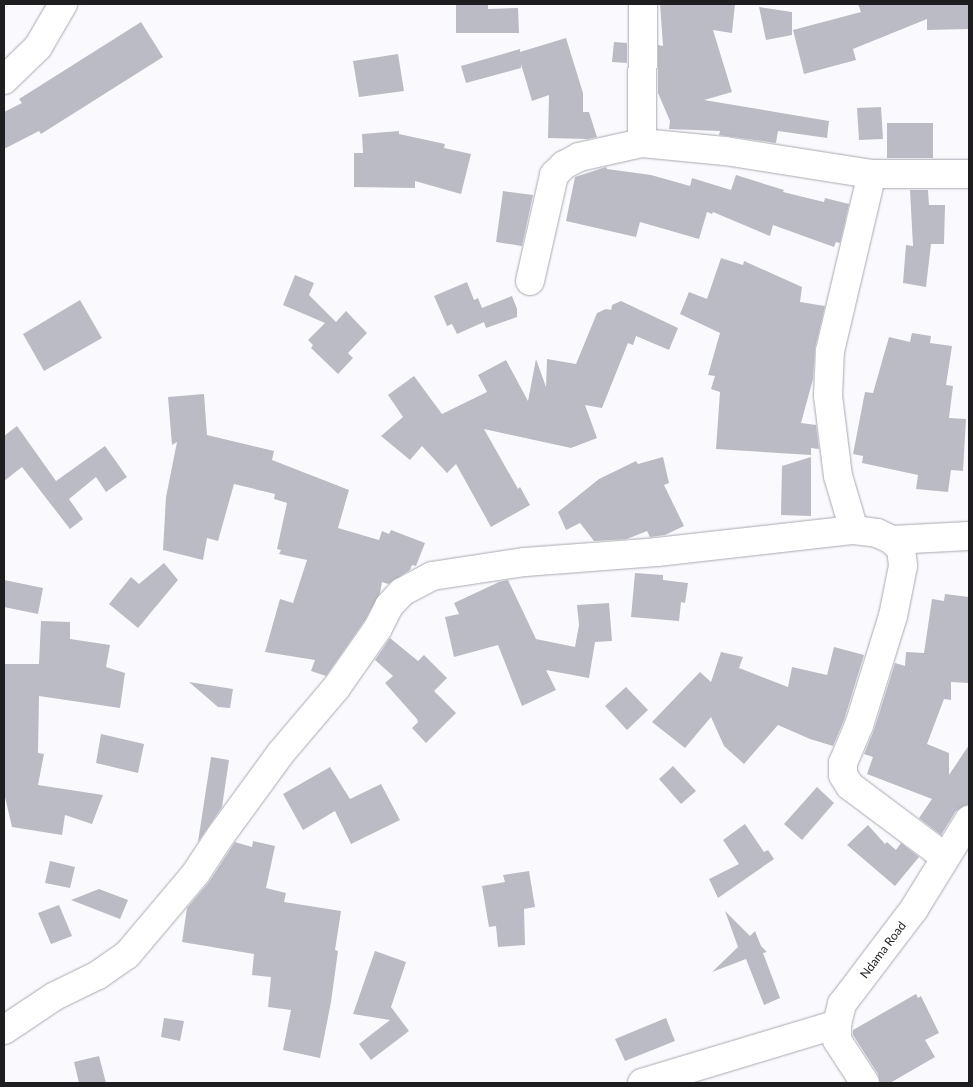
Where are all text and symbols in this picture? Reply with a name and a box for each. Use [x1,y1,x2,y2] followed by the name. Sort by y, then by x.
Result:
[857,919,909,981] street label: Ndama Road

